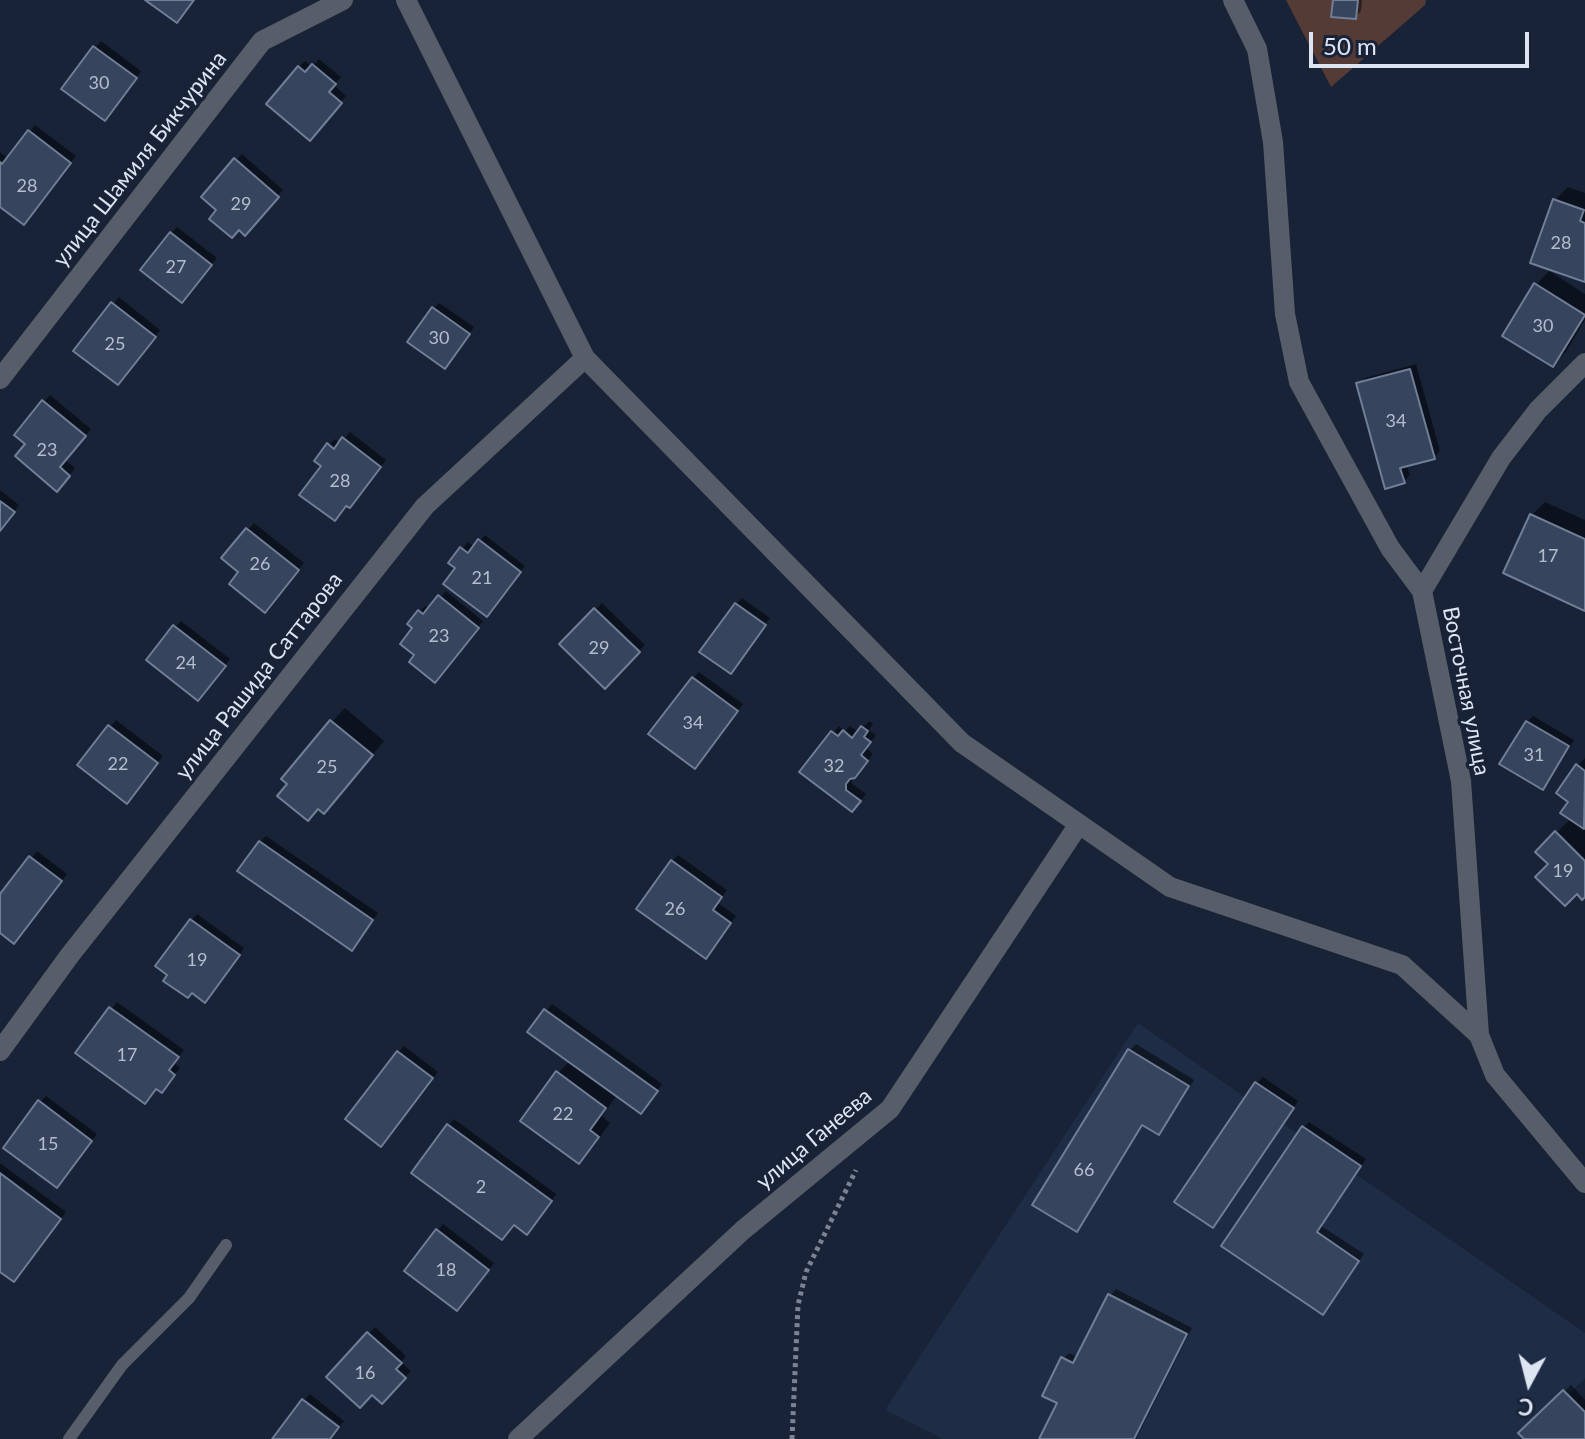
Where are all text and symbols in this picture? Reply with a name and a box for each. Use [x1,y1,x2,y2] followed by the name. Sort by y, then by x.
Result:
[1313,16,1533,66] scale bar
[1323,31,1377,60] text: 50 m
[48,46,232,272] street label: улица Шамиля Бикчурина
[89,72,109,94] house number: 30
[17,175,37,197] house number: 28
[231,193,251,215] house number: 29
[1551,232,1571,254] house number: 28
[166,256,186,278] house number: 27
[1533,315,1553,337] house number: 30
[429,327,449,349] house number: 30
[105,333,125,355] house number: 25
[1386,410,1406,432] house number: 34
[37,439,57,461] house number: 23
[330,470,350,492] house number: 28
[1538,545,1558,567] house number: 17
[250,553,270,575] house number: 26
[170,567,348,785] street label: улица Рашида Саттарова
[472,567,492,589] house number: 21
[1437,604,1495,778] street label: Восточная улица
[429,625,449,647] house number: 23
[589,637,609,659] house number: 29
[176,652,196,674] house number: 24
[683,712,703,734] house number: 34
[1524,744,1544,766] house number: 31
[108,753,128,775] house number: 22
[824,755,844,777] house number: 32
[317,756,337,778] house number: 25
[1553,860,1573,882] house number: 19
[665,898,685,920] house number: 26
[187,949,207,971] house number: 19
[117,1044,137,1066] house number: 17
[751,1083,877,1195] street label: улица Ганеева
[553,1103,573,1125] house number: 22
[38,1133,58,1155] house number: 15
[1074,1159,1094,1181] house number: 66
[476,1176,486,1198] house number: 2
[436,1259,456,1281] house number: 18
[1489,1343,1569,1423] north arrow
[355,1362,375,1384] house number: 16
[1517,1393,1535,1422] text: С

